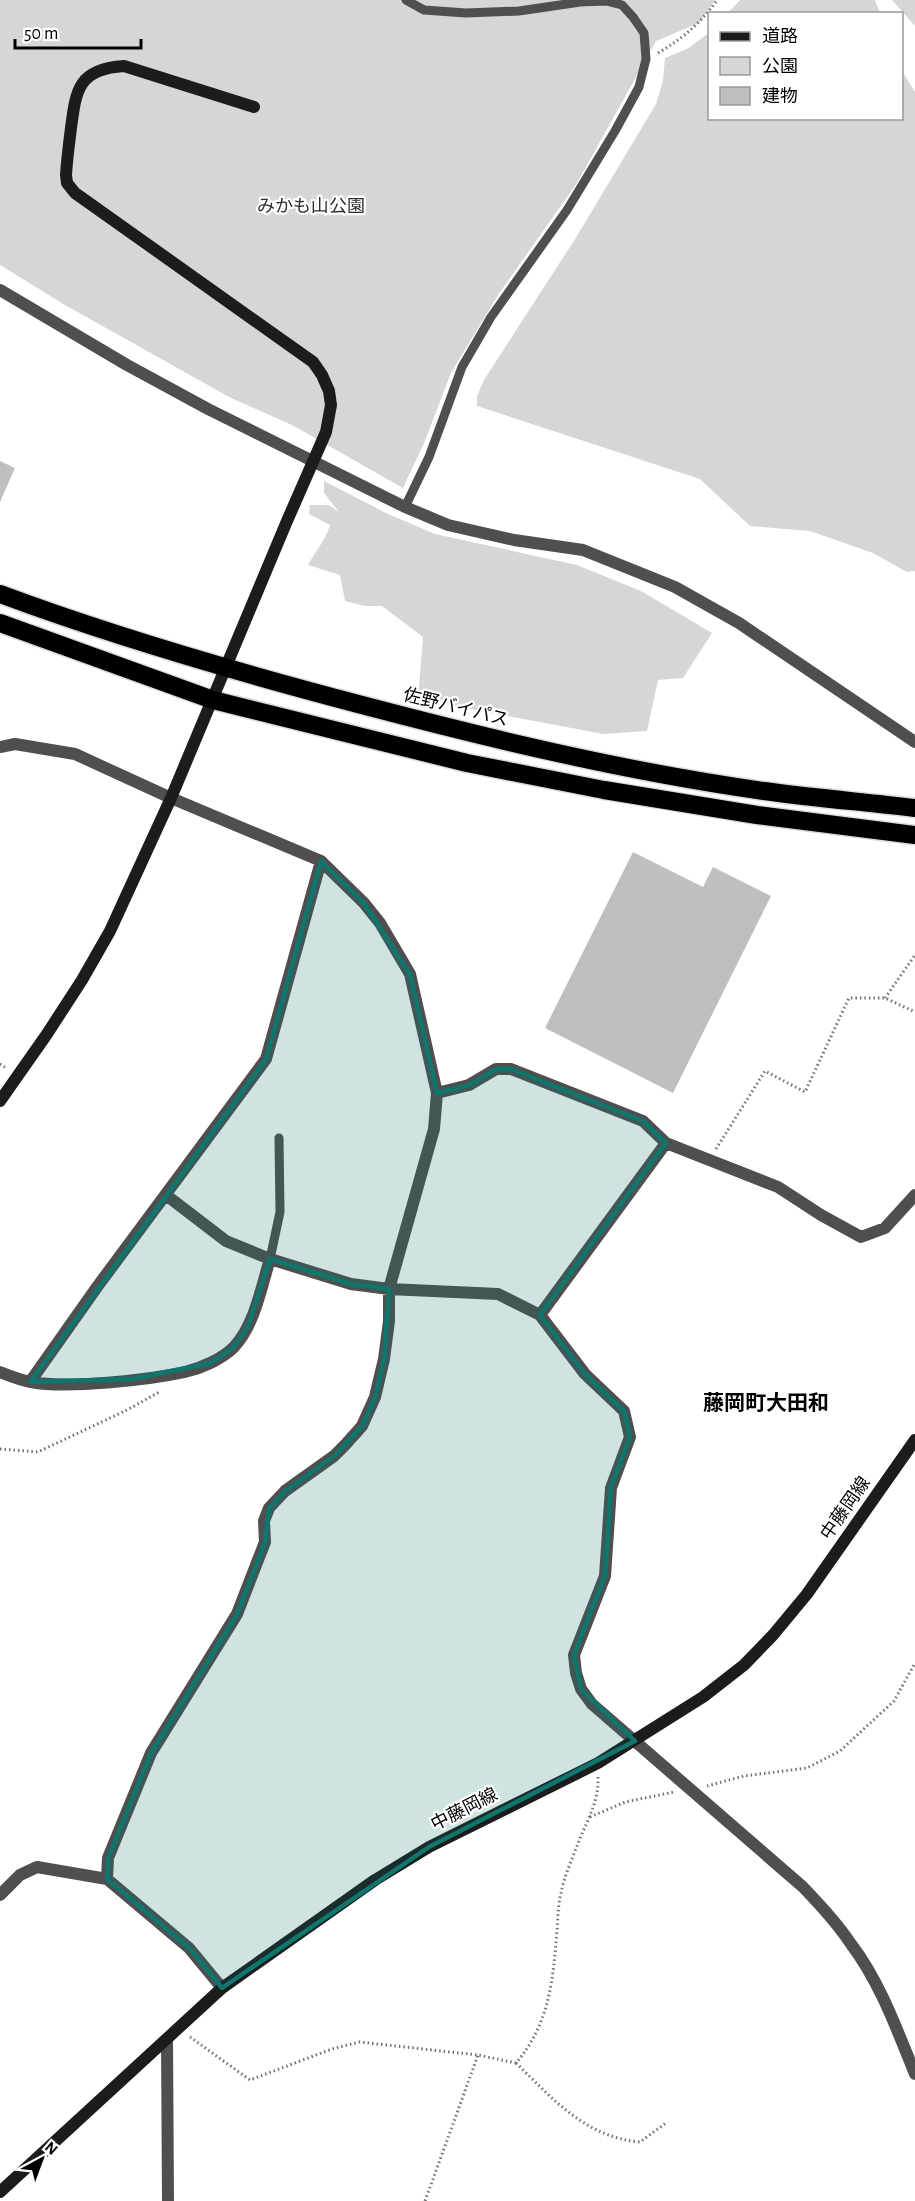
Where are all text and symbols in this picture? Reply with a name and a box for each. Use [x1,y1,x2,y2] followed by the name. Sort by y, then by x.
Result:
[15,12,141,50] scale bar
[708,12,903,120] legend
[24,25,58,43] text: 50 m
[762,26,798,46] text: 道路
[762,57,798,76] text: 公園
[762,86,798,106] text: 建物
[257,197,365,216] park label: みかも山公園
[401,685,510,730] street label: 佐野バイパス
[703,1392,829,1414] district label: 藤岡町大田和
[816,1473,874,1543] street label: 中藤岡線
[427,1784,501,1834] street label: 中藤岡線
[12,2129,72,2189] north arrow
[42,2139,61,2158] text: N

